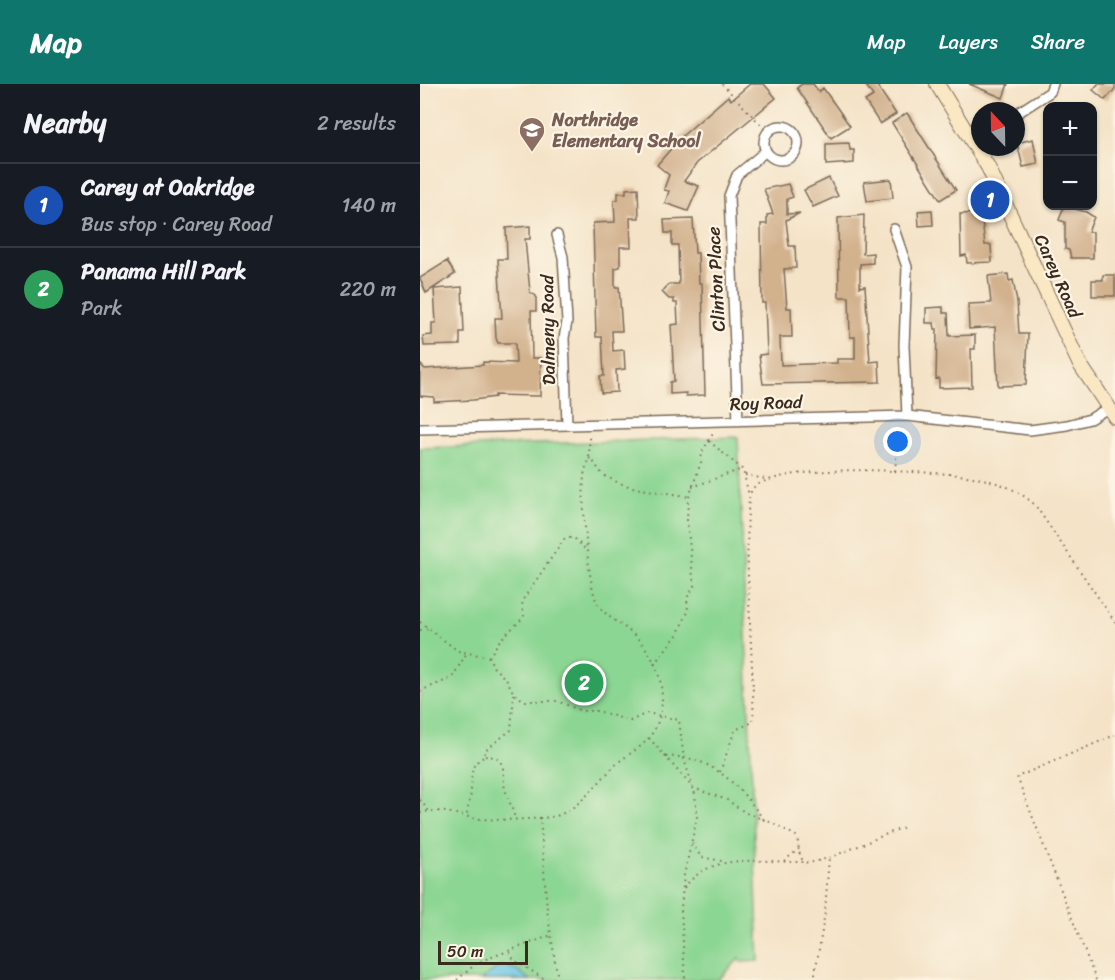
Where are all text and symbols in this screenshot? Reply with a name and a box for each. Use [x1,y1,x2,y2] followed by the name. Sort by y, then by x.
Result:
[30,18,82,67] text: Map
[867,23,906,61] text: Map
[939,23,998,61] text: Layers
[1031,23,1085,61] text: Share
[24,100,106,146] text: Nearby
[971,102,1025,156] north arrow
[1043,102,1097,210] map controls
[1043,102,1097,156] button: +
[551,104,701,157] place label: Northridge Elementary School
[317,106,396,141] text: 2 results
[517,115,547,153] school or university icon: Northridge Elementary School
[1043,156,1097,210] button: −
[81,168,254,207] text: Carey at Oakridge
[970,178,1010,222] pin: 1
[39,188,48,223] text: 1
[342,188,396,223] text: 140 m
[81,207,272,242] text: Bus stop · Carey Road
[697,226,735,332] street label: Clinton Place
[1025,229,1091,325] street label: Carey Road
[81,252,247,291] text: Panama Hill Park
[38,272,49,307] text: 2
[340,272,396,307] text: 220 m
[531,273,565,385] street label: Dalmeny Road
[81,291,122,326] text: Park
[729,386,804,420] street label: Roy Road
[883,427,912,456] your location
[564,660,604,706] pin: 2
[447,937,483,966] text: 50 m
[438,938,528,966] scale bar

